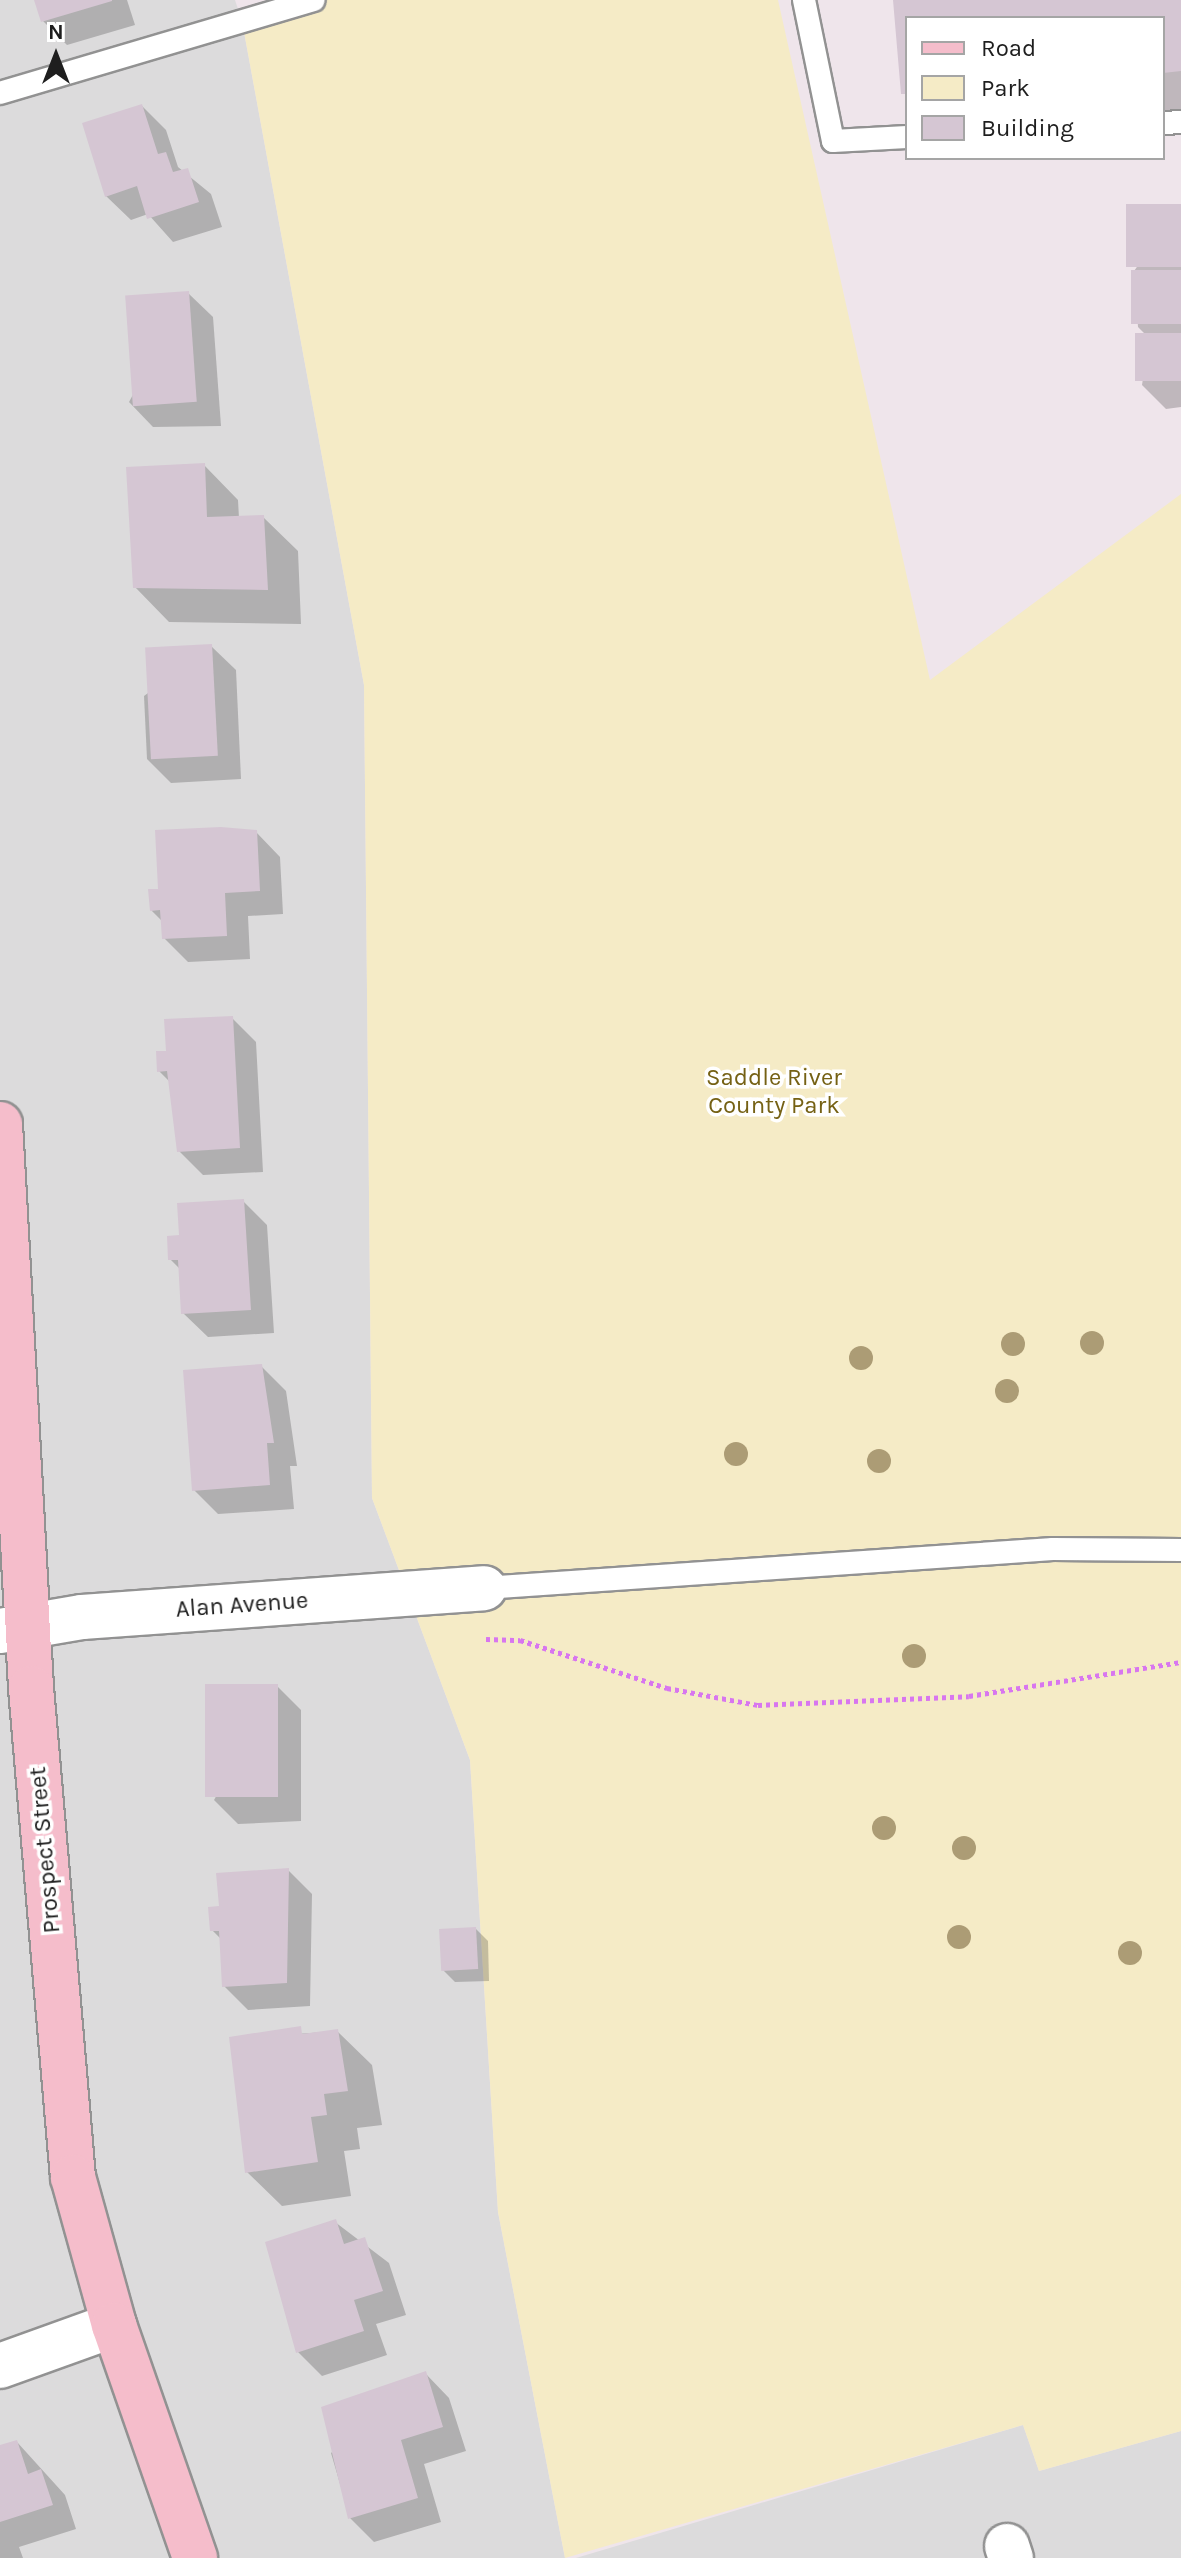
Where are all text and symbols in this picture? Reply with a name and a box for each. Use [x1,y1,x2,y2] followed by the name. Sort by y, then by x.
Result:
[16,16,96,96] north arrow
[905,16,1165,160] legend
[48,19,64,45] text: N
[981,34,1036,62] text: Road
[981,74,1030,102] text: Park
[981,114,1074,142] text: Building
[706,1064,842,1120] park label: Saddle River County Park
[175,1586,309,1624] street label: Alan Avenue
[23,1766,67,1934] street label: Prospect Street

